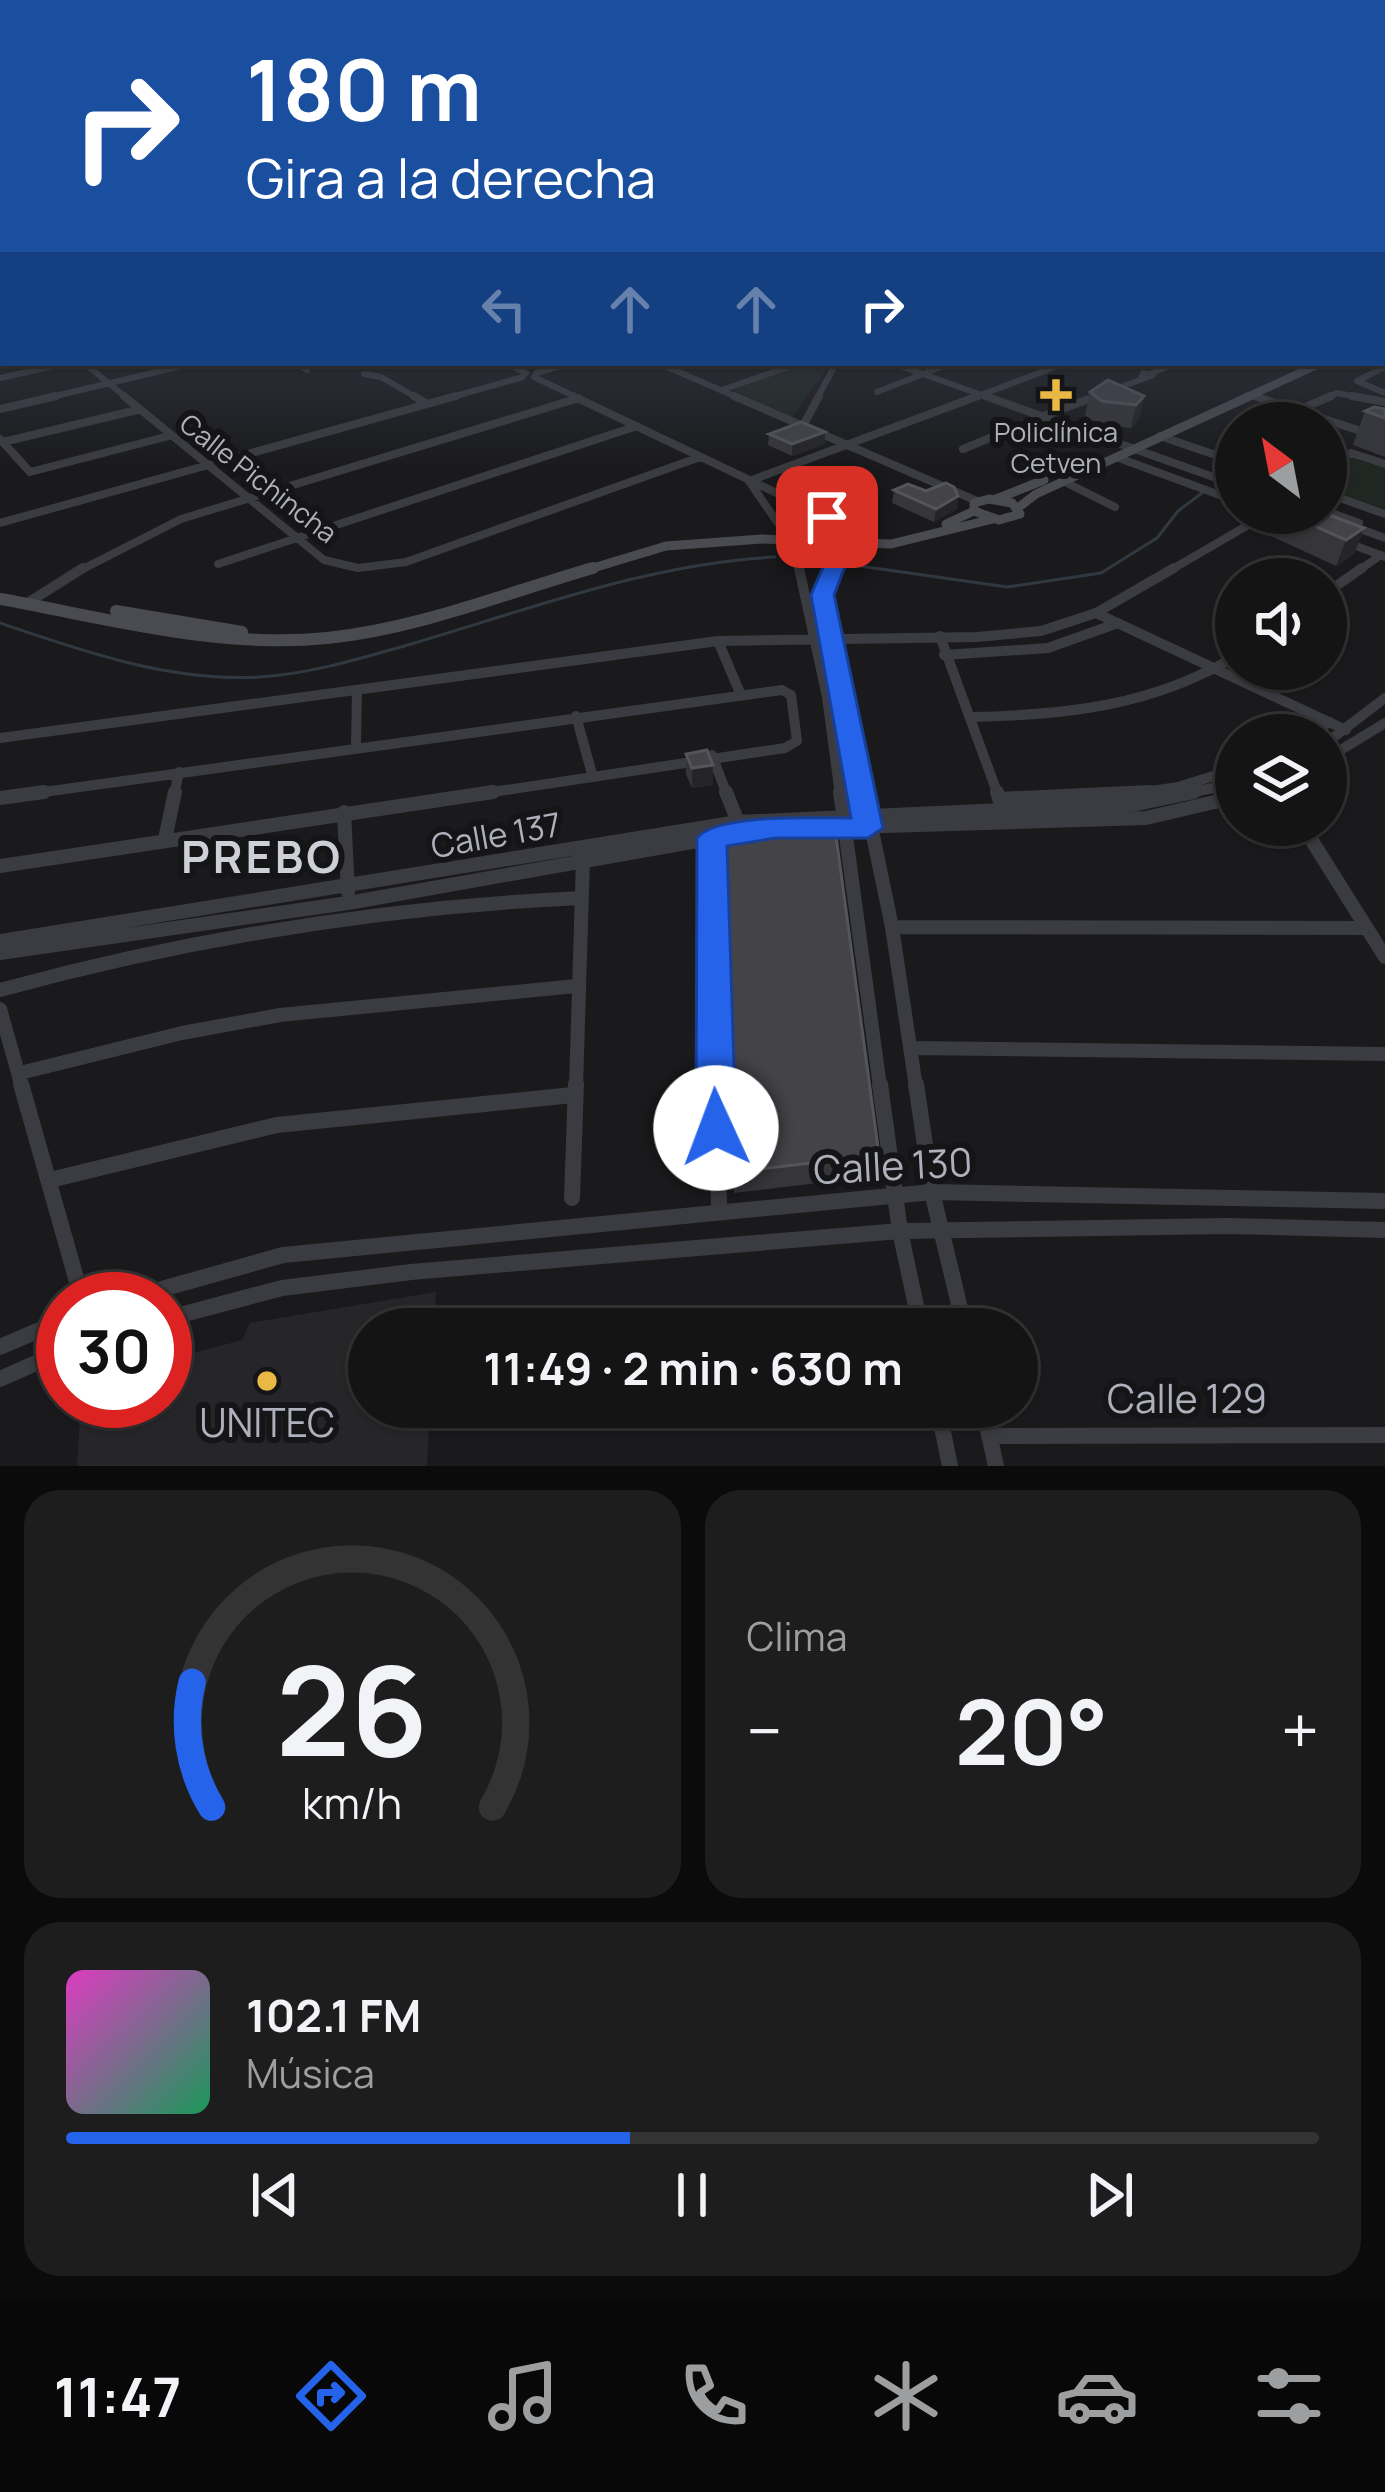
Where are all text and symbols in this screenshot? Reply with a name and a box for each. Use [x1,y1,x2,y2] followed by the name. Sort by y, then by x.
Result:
[246,31,482,146] text: 180 m
[48,48,204,204] icon: right
[246,140,656,214] text: Gira a la derecha
[471,276,537,342] icon: left
[597,276,663,342] icon: ahead
[723,276,789,342] icon: ahead
[849,276,915,342] icon: right
[1040,379,1072,411] marker: Policlínica Cetven
[1215,402,1347,534] north arrow
[1215,402,1347,846] map controls
[173,405,345,551] street label: Calle Pichincha
[994,413,1118,481] place label: Policlínica Cetven
[776,466,878,568] pin
[794,484,860,550] icon: arrive
[1215,558,1347,690] button: sound
[1215,714,1347,846] button: layers
[428,801,564,868] street label: Calle 137
[181,825,343,887] district label: PREBO
[653,1065,779,1191] position arrow
[812,1134,974,1196] street label: Calle 130
[36,1272,192,1428] speed limit sign: 30
[483,1337,903,1399] text: 11:49 · 2 min · 630 m
[254,1368,280,1394] marker: UNITEC
[1107,1371,1267,1425] street label: Calle 129
[199,1395,335,1449] place label: UNITEC
[747,1609,847,1663] text: Clima
[276,1623,428,1793] text: 26
[955,1669,1108,1792] text: 20°
[747,1685,782,1775] text: −
[1281,1685,1319,1775] text: +
[302,1773,402,1832] text: km/h
[246,1984,421,2046] text: 102.1 FM
[246,2046,375,2100] text: Música
[242,2162,308,2228] icon: previous
[659,2162,725,2228] icon: pause
[1077,2162,1143,2228] icon: next
[289,2354,373,2438] icon: directions
[481,2354,565,2438] icon: music
[672,2354,756,2438] icon: phone
[864,2354,948,2438] icon: climate
[1055,2354,1139,2438] icon: car
[1247,2354,1331,2438] icon: filters
[54,2359,181,2433] text: 11:47

